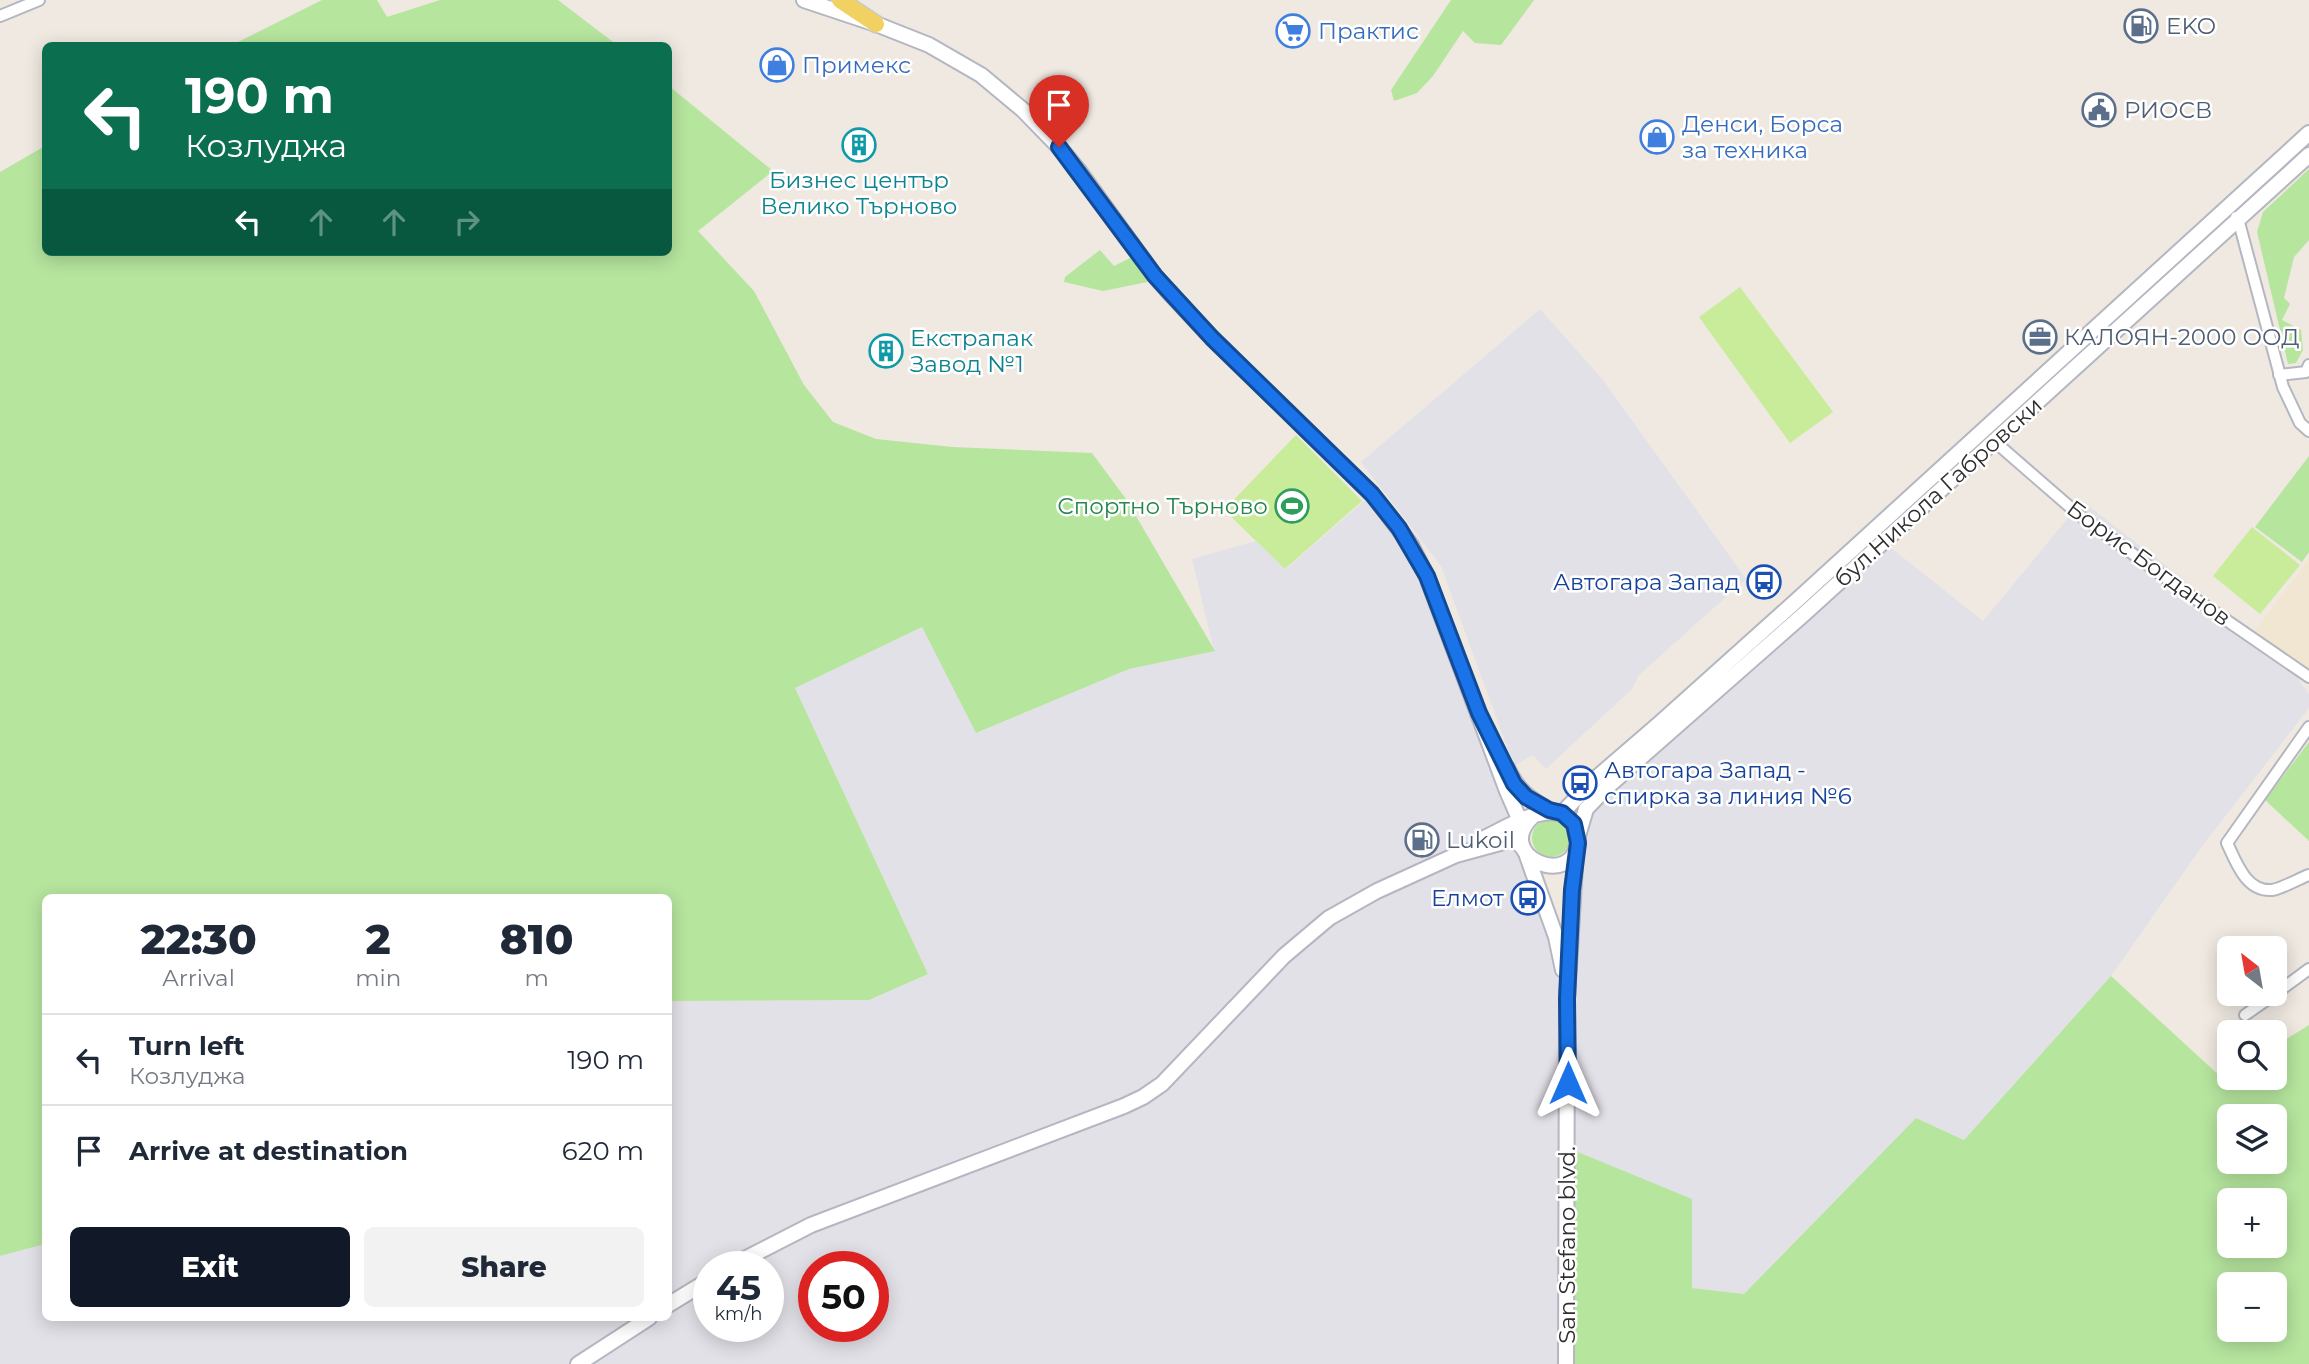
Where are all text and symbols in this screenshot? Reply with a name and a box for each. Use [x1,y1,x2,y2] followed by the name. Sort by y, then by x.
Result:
[2122,7,2160,45] fuel station icon: EKO
[1274,12,1312,50] supermarket icon: Практис
[2166,12,2216,40] place label: EKO
[1318,17,1419,45] place label: Практис
[758,46,796,84] shop icon: Примекс
[802,51,911,79] place label: Примекс
[185,66,334,125] text: 190 m
[70,70,161,161] icon: left
[1029,75,1089,147] pin
[1040,86,1078,124] icon: arrive
[2080,91,2118,129] public building icon: РИОСВ
[2124,96,2212,124] place label: РИОСВ
[1682,110,1843,164] place label: Денси, Борса за техника
[1638,118,1676,156] shop icon: Денси, Борса за техника
[185,126,347,165] text: Козлуджа
[840,126,878,164] building icon: Бизнес център Велико Търново
[761,166,958,220] place label: Бизнес център Велико Търново
[229,203,267,241] icon: left
[302,203,340,241] icon: ahead
[375,203,413,241] icon: ahead
[448,203,486,241] icon: right
[2021,318,2059,356] office icon: КАЛОЯН-2000 ООД
[2064,323,2299,351] place label: КАЛОЯН-2000 ООД
[910,324,1034,378] place label: Екстрапак Завод №1
[867,332,905,370] building icon: Екстрапак Завод №1
[1828,391,2048,593] street label: бул.Никола Габровски
[1273,487,1311,525] sports icon: Спортно Търново
[1057,492,1268,520] place label: Спортно Търново
[2062,494,2236,632] street label: Борис Богданов
[1745,563,1783,601] bus stop icon: Автогара Запад
[1553,568,1740,596] place label: Автогара Запад
[1604,756,1852,810] place label: Автогара Запад - спирка за линия №6
[1561,764,1599,802] bus stop icon: Автогара Запад - спирка за линия №6
[1403,821,1441,859] fuel station icon: Lukoil
[1446,826,1515,854] place label: Lukoil
[1509,879,1547,917] bus stop icon: Елмот
[1431,884,1504,912] place label: Елмот
[140,913,257,965] text: 22:30
[366,913,391,965] text: 2
[500,913,574,965] text: 810
[2217,936,2287,1006] north arrow
[2217,936,2287,1342] map controls
[162,964,235,992] text: Arrival
[355,964,401,992] text: min
[524,964,549,992] text: m
[2217,1020,2287,1090] button: search
[129,1030,245,1062] text: Turn left
[70,1041,108,1079] icon: left
[567,1044,644,1076] text: 190 m
[1531,1046,1605,1120] position arrow
[129,1062,245,1090] text: Козлуджа
[2217,1104,2287,1174] button: layers
[70,1132,108,1170] icon: arrive
[129,1135,408,1167] text: Arrive at destination
[562,1135,644,1167] text: 620 m
[1553,1146,1581,1344] street label: San Stefano blvd.
[2217,1188,2287,1258] button: +
[70,1227,350,1307] button: Exit
[364,1227,644,1307] button: Share
[798,1251,889,1342] speed limit sign: 50
[716,1266,761,1309] text: 45
[2217,1272,2287,1342] button: −
[714,1303,763,1325] text: km/h

